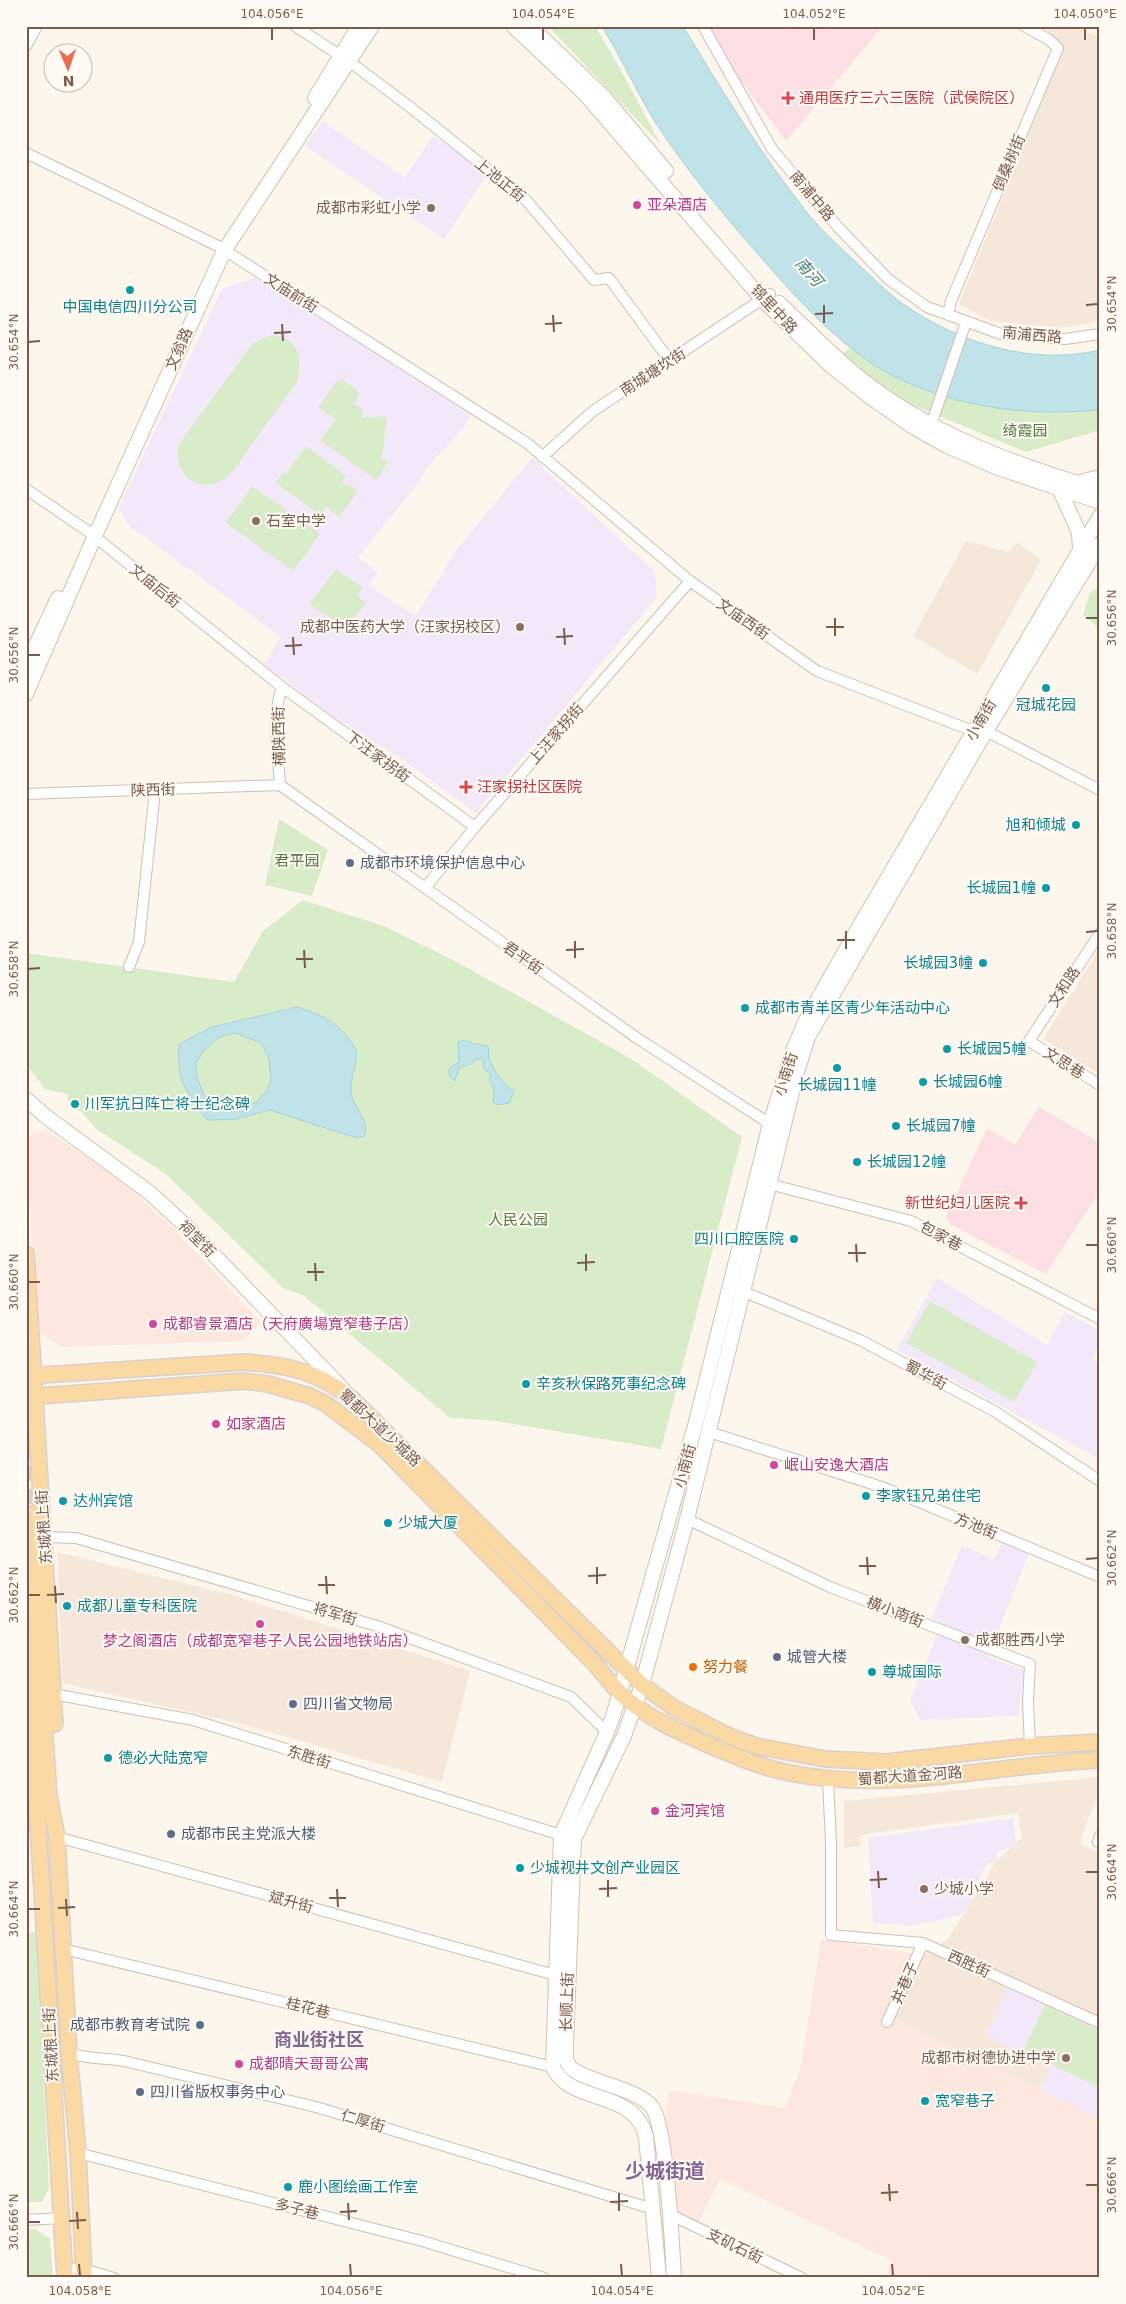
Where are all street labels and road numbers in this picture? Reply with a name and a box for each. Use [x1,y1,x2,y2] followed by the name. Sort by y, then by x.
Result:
[989,132,1029,194] street label: 倒桑树街
[471,154,529,206] street label: 上池正街
[786,167,838,225] street label: 南浦中路
[261,269,321,317] street label: 文庙前街
[747,281,801,337] street label: 锦里中路
[1001,323,1063,347] street label: 南浦西路
[162,325,196,373] street label: 文翁路
[617,344,689,400] street label: 南城塘坎街
[126,560,184,612] street label: 文庙后街
[713,594,773,644] street label: 文庙西街
[962,696,1000,744] street label: 小南街
[525,700,587,768] street label: 上汪家拐街
[269,706,289,766] street label: 横陕西街
[342,728,414,786] street label: 下汪家拐街
[130,780,176,800] street label: 陕西街
[499,938,547,978] street label: 君平街
[1044,963,1084,1011] street label: 文和路
[1040,1043,1088,1083] street label: 文思巷
[770,1050,802,1098] street label: 小南街
[175,1217,219,1261] street label: 祠堂街
[917,1217,965,1255] street label: 包家巷
[902,1356,950,1394] street label: 蜀华街
[335,1386,425,1470] street label: 蜀都大道少城路
[670,1442,700,1490] street label: 小南街
[32,1489,56,1565] street label: 东城根上街
[952,1509,1000,1543] street label: 方池街
[864,1593,926,1631] street label: 横小南街
[311,1599,359,1629] street label: 将军街
[285,1742,333,1772] street label: 东胜街
[857,1763,963,1789] street label: 蜀都大道金河路
[267,1887,315,1917] street label: 斌升街
[945,1947,993,1981] street label: 西胜街
[888,1959,922,2007] street label: 井巷子
[557,1972,577,2032] street label: 长顺上街
[284,1994,332,2022] street label: 桂花巷
[40,2007,62,2083] street label: 东城根上街
[339,2106,387,2136] street label: 仁厚街
[273,2195,321,2223] street label: 多子巷
[704,2225,766,2267] street label: 支矶石街

